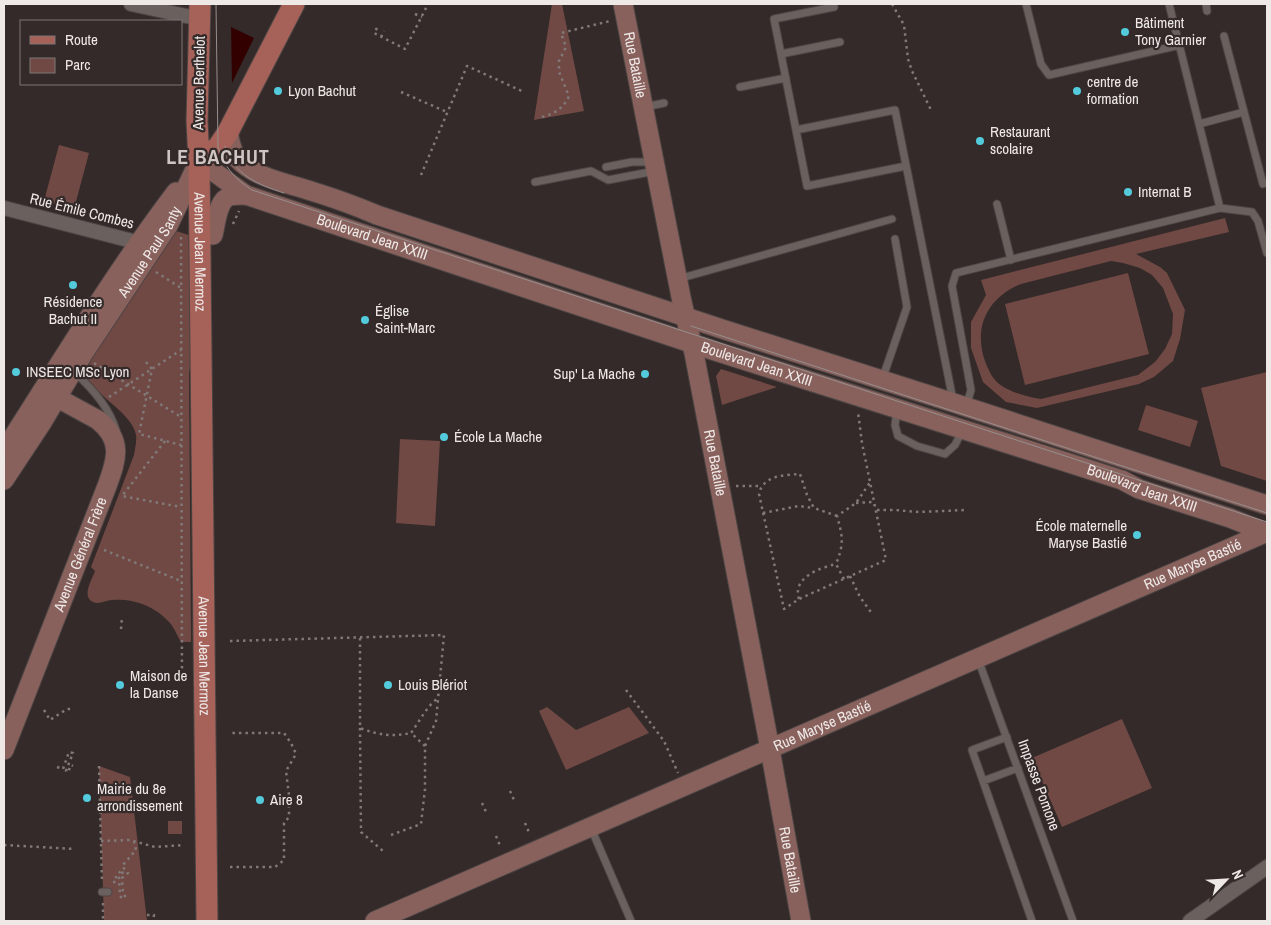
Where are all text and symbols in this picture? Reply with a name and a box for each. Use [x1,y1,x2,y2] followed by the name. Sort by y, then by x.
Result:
[1135,12,1206,50] place label: Bâtiment Tony Garnier
[20,20,182,85] legend
[1119,26,1131,38] marker: Bâtiment Tony Garnier
[65,29,98,50] text: Route
[619,30,652,100] street label: Rue Bataille
[187,35,210,131] street label: Avenue Berthelot
[65,54,90,75] text: Parc
[1087,71,1139,109] place label: centre de formation
[288,80,357,101] place label: Lyon Bachut
[272,85,284,97] marker: Lyon Bachut
[1071,85,1083,97] marker: centre de formation
[990,121,1051,159] place label: Restaurant scolaire
[974,135,986,147] marker: Restaurant scolaire
[166,143,270,170] district label: LE BACHUT
[1138,181,1191,202] place label: Internat B
[1122,186,1134,198] marker: Internat B
[28,187,136,234] street label: Rue Émile Combes
[189,191,212,312] street label: Avenue Jean Mermoz
[112,202,186,302] street label: Avenue Paul Santy
[314,208,431,265] street label: Boulevard Jean XXIII
[67,279,79,291] marker: Résidence Bachut II
[44,291,103,329] place label: Résidence Bachut II
[375,300,435,338] place label: Église Saint-Marc
[359,314,371,326] marker: Église Saint-Marc
[698,336,815,391] street label: Boulevard Jean XXIII
[26,361,129,382] place label: INSEEC MSc Lyon
[553,363,635,384] place label: Sup' La Mache
[10,366,22,378] marker: INSEEC MSc Lyon
[639,368,651,380] marker: Sup' La Mache
[454,426,542,447] place label: École La Mache
[699,428,732,498] street label: Rue Bataille
[438,431,450,443] marker: École La Mache
[1085,459,1200,517] street label: Boulevard Jean XXIII
[48,494,112,616] street label: Avenue Général Frère
[1035,515,1127,553] place label: École maternelle Maryse Bastié
[1131,529,1143,541] marker: École maternelle Maryse Bastié
[1140,533,1245,595] street label: Rue Maryse Bastié
[194,595,216,716] street label: Avenue Jean Mermoz
[130,665,188,703] place label: Maison de la Danse
[398,674,468,695] place label: Louis Blériot
[114,679,126,691] marker: Maison de la Danse
[382,679,394,691] marker: Louis Blériot
[770,695,874,756] street label: Rue Maryse Bastié
[1013,736,1066,834] street label: Impasse Pomone
[97,778,183,816] place label: Mairie du 8e arrondissement
[269,789,303,810] place label: Aire 8
[81,792,93,804] marker: Mairie du 8e arrondissement
[254,794,266,806] marker: Aire 8
[774,825,807,895] street label: Rue Bataille
[1201,855,1251,905] north arrow
[1228,867,1248,882] text: N

